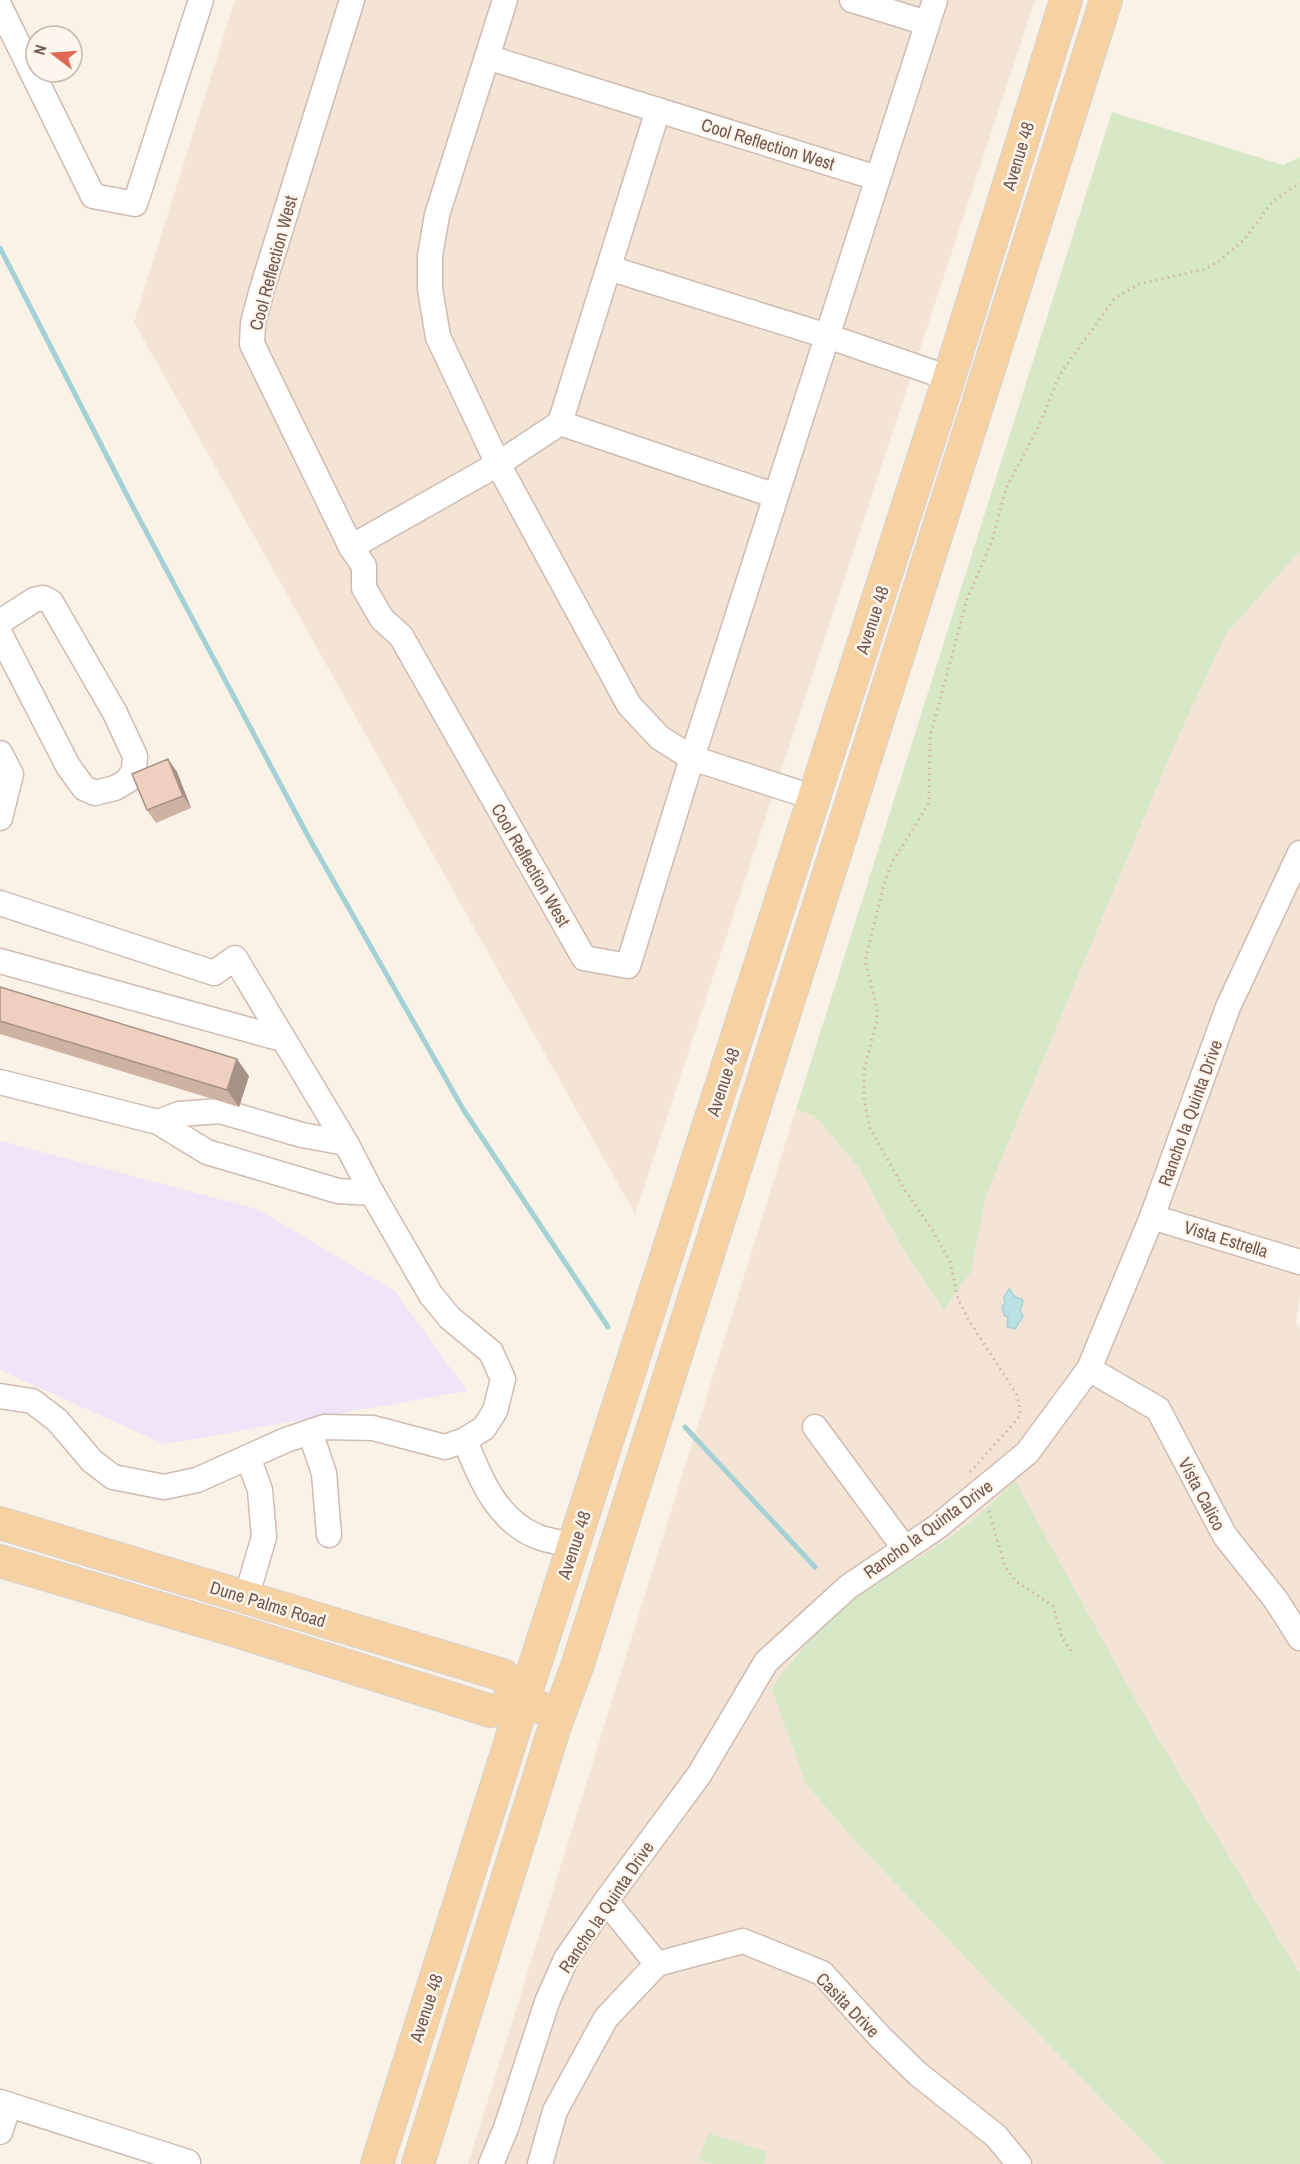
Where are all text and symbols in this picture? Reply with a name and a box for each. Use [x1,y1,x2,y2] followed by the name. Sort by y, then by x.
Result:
[24,24,84,84] north arrow
[28,42,52,57] text: N
[698,112,838,176] street label: Cool Reflection West
[995,119,1040,194] street label: Avenue 48
[243,193,303,333] street label: Cool Reflection West
[849,583,895,658] street label: Avenue 48
[486,799,576,931] street label: Cool Reflection West
[1152,1036,1228,1190] street label: Rancho la Quinta Drive
[700,1045,746,1120] street label: Avenue 48
[1181,1214,1271,1264] street label: Vista Estrella
[1172,1453,1232,1535] street label: Vista Calico
[858,1474,998,1584] street label: Rancho la Quinta Drive
[551,1508,597,1583] street label: Avenue 48
[207,1575,329,1633] street label: Dune Palms Road
[553,1836,659,1978] street label: Rancho la Quinta Drive
[811,1967,885,2043] street label: Casita Drive
[403,1971,449,2046] street label: Avenue 48

